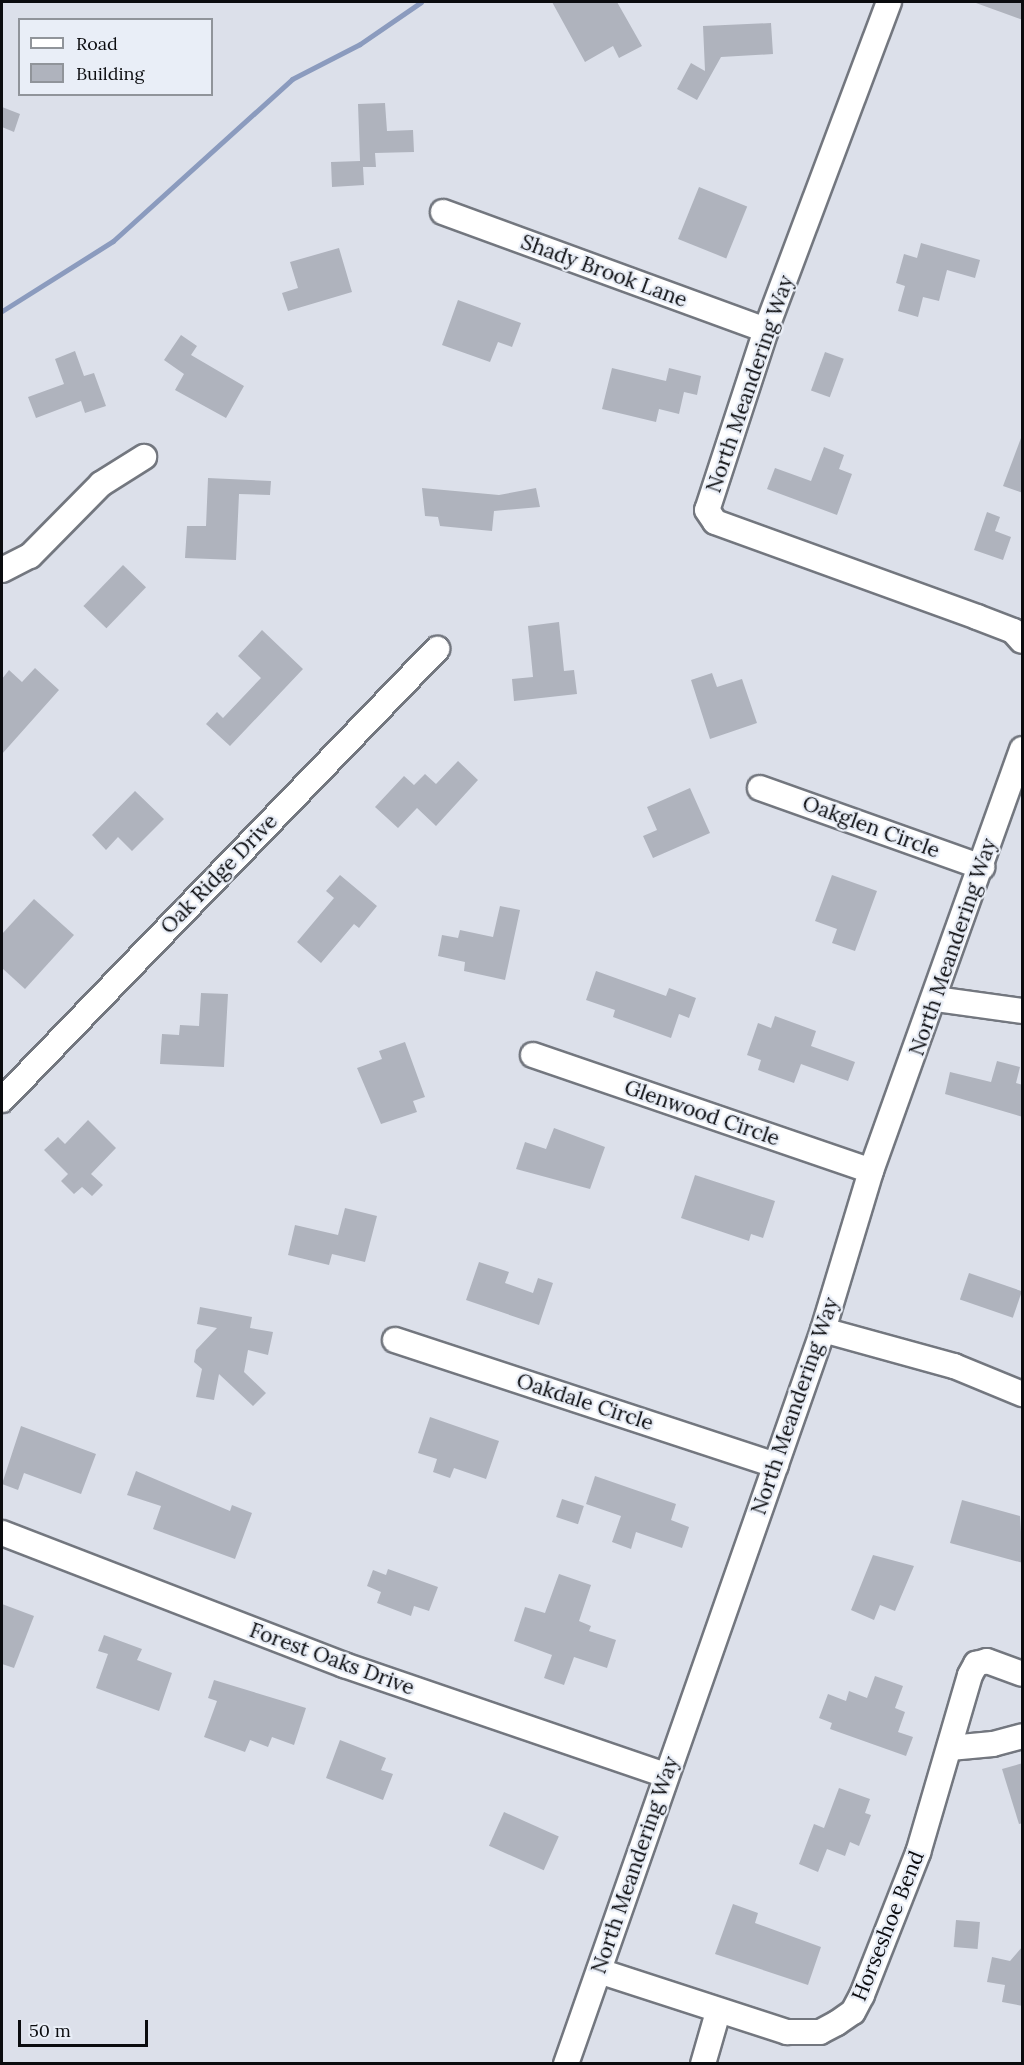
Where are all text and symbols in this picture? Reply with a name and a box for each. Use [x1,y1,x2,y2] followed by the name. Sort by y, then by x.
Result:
[18,18,213,96] legend
[76,32,118,55] text: Road
[76,62,144,85] text: Building
[517,229,691,313] street label: Shady Brook Lane
[701,272,799,496] street label: North Meandering Way
[799,791,943,863] street label: Oakglen Circle
[155,809,283,939] street label: Oak Ridge Drive
[904,835,1002,1059] street label: North Meandering Way
[621,1075,783,1151] street label: Glenwood Circle
[746,1294,844,1518] street label: North Meandering Way
[513,1368,657,1436] street label: Oakdale Circle
[246,1617,418,1701] street label: Forest Oaks Drive
[586,1753,684,1977] street label: North Meandering Way
[846,1847,930,2005] street label: Horseshoe Bend
[21,2008,152,2046] scale bar
[29,2019,71,2042] text: 50 m

